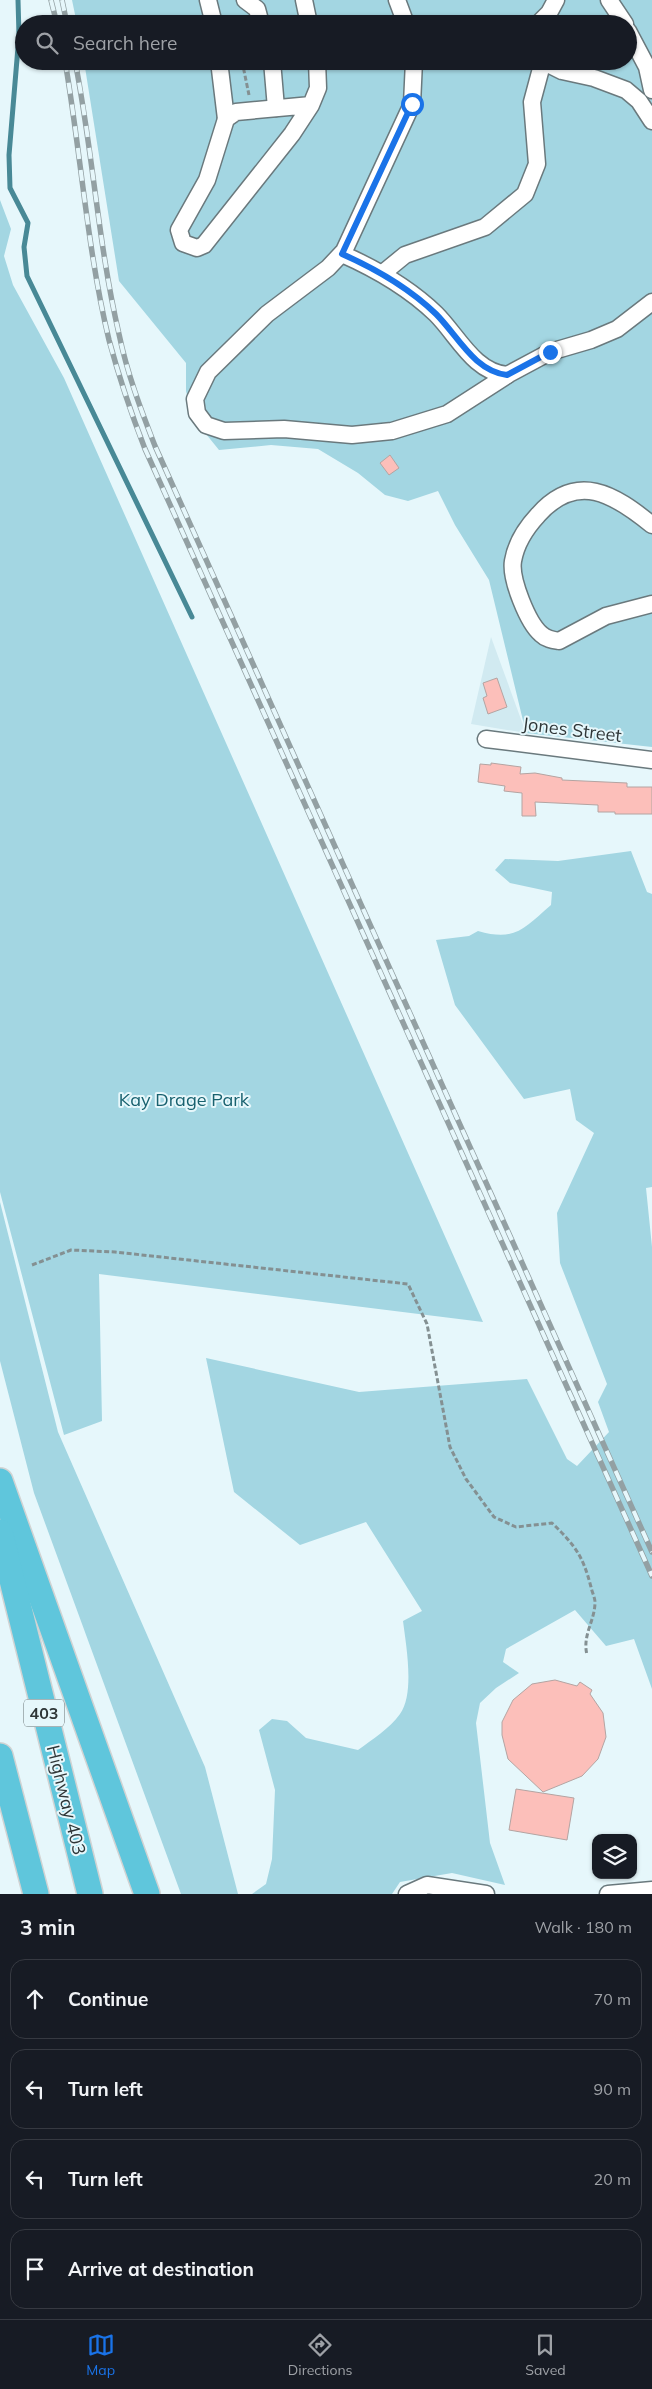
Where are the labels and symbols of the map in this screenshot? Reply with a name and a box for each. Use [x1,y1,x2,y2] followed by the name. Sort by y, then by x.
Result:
[401,93,424,116] route start
[539,341,562,364] route end
[521,712,623,747] street label: Jones Street
[119,1088,250,1111] park label: Kay Drage Park
[24,1700,64,1726] road number: 403
[42,1743,91,1857] street label: Highway 403

